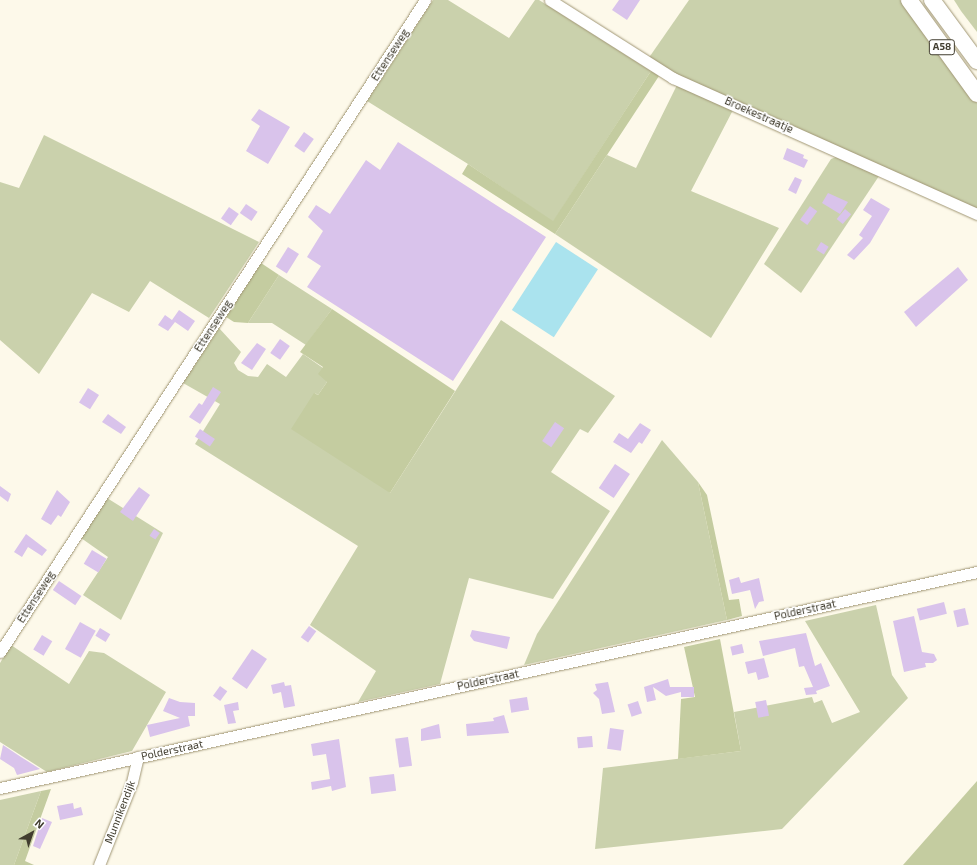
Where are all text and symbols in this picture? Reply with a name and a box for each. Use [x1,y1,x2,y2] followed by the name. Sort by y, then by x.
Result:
[368,26,412,84] street label: Ettenseweg
[928,39,956,55] road number: A58
[723,94,795,136] street label: Broekestraatje
[191,297,235,355] street label: Ettenseweg
[14,568,58,626] street label: Ettenseweg
[773,597,837,623] street label: Polderstraat
[456,667,520,693] street label: Polderstraat
[140,737,204,763] street label: Polderstraat
[102,779,138,845] street label: Munnikendijk
[12,813,52,853] north arrow
[33,816,47,831] text: N

